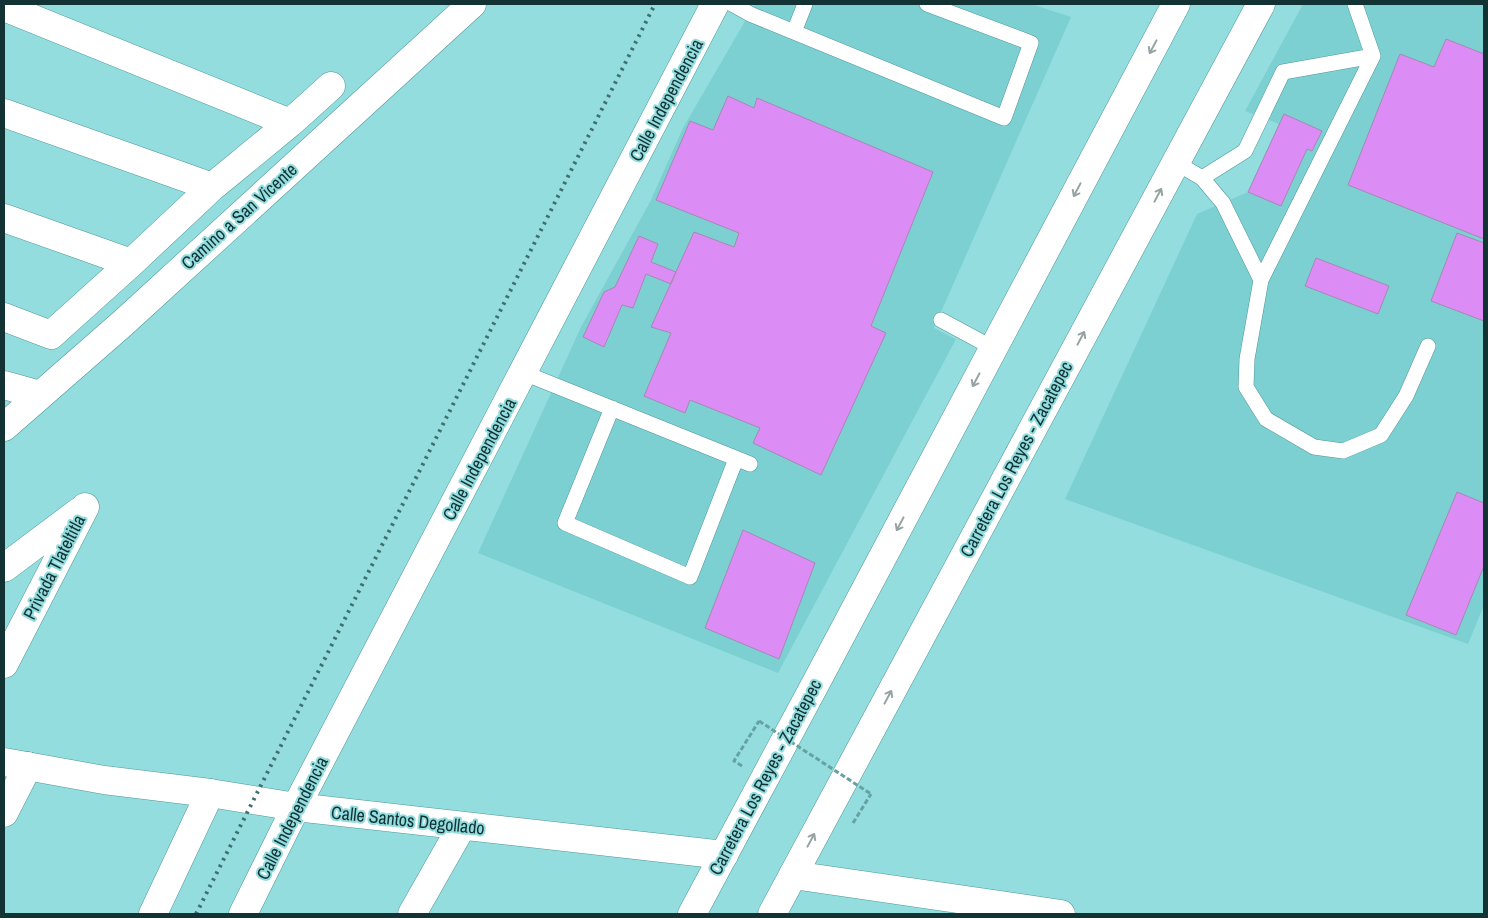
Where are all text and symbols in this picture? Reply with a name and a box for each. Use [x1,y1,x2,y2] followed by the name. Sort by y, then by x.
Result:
[623,34,709,166] street label: Calle Independencia
[1148,39,1157,54] one-way arrow
[176,157,302,275] street label: Camino a San Vicente
[1072,183,1082,198] one-way arrow
[1154,188,1163,203] one-way arrow
[1077,331,1086,346] one-way arrow
[954,357,1078,561] street label: Carretera Los Reyes - Zacatepec
[971,373,981,388] one-way arrow
[436,393,522,525] street label: Calle Independencia
[17,510,91,624] street label: Privada Tlateltitla
[895,516,904,531] one-way arrow
[703,675,827,879] street label: Carretera Los Reyes - Zacatepec
[884,690,893,705] one-way arrow
[250,752,334,884] street label: Calle Independencia
[330,800,486,840] street label: Calle Santos Degollado
[806,833,816,848] one-way arrow

